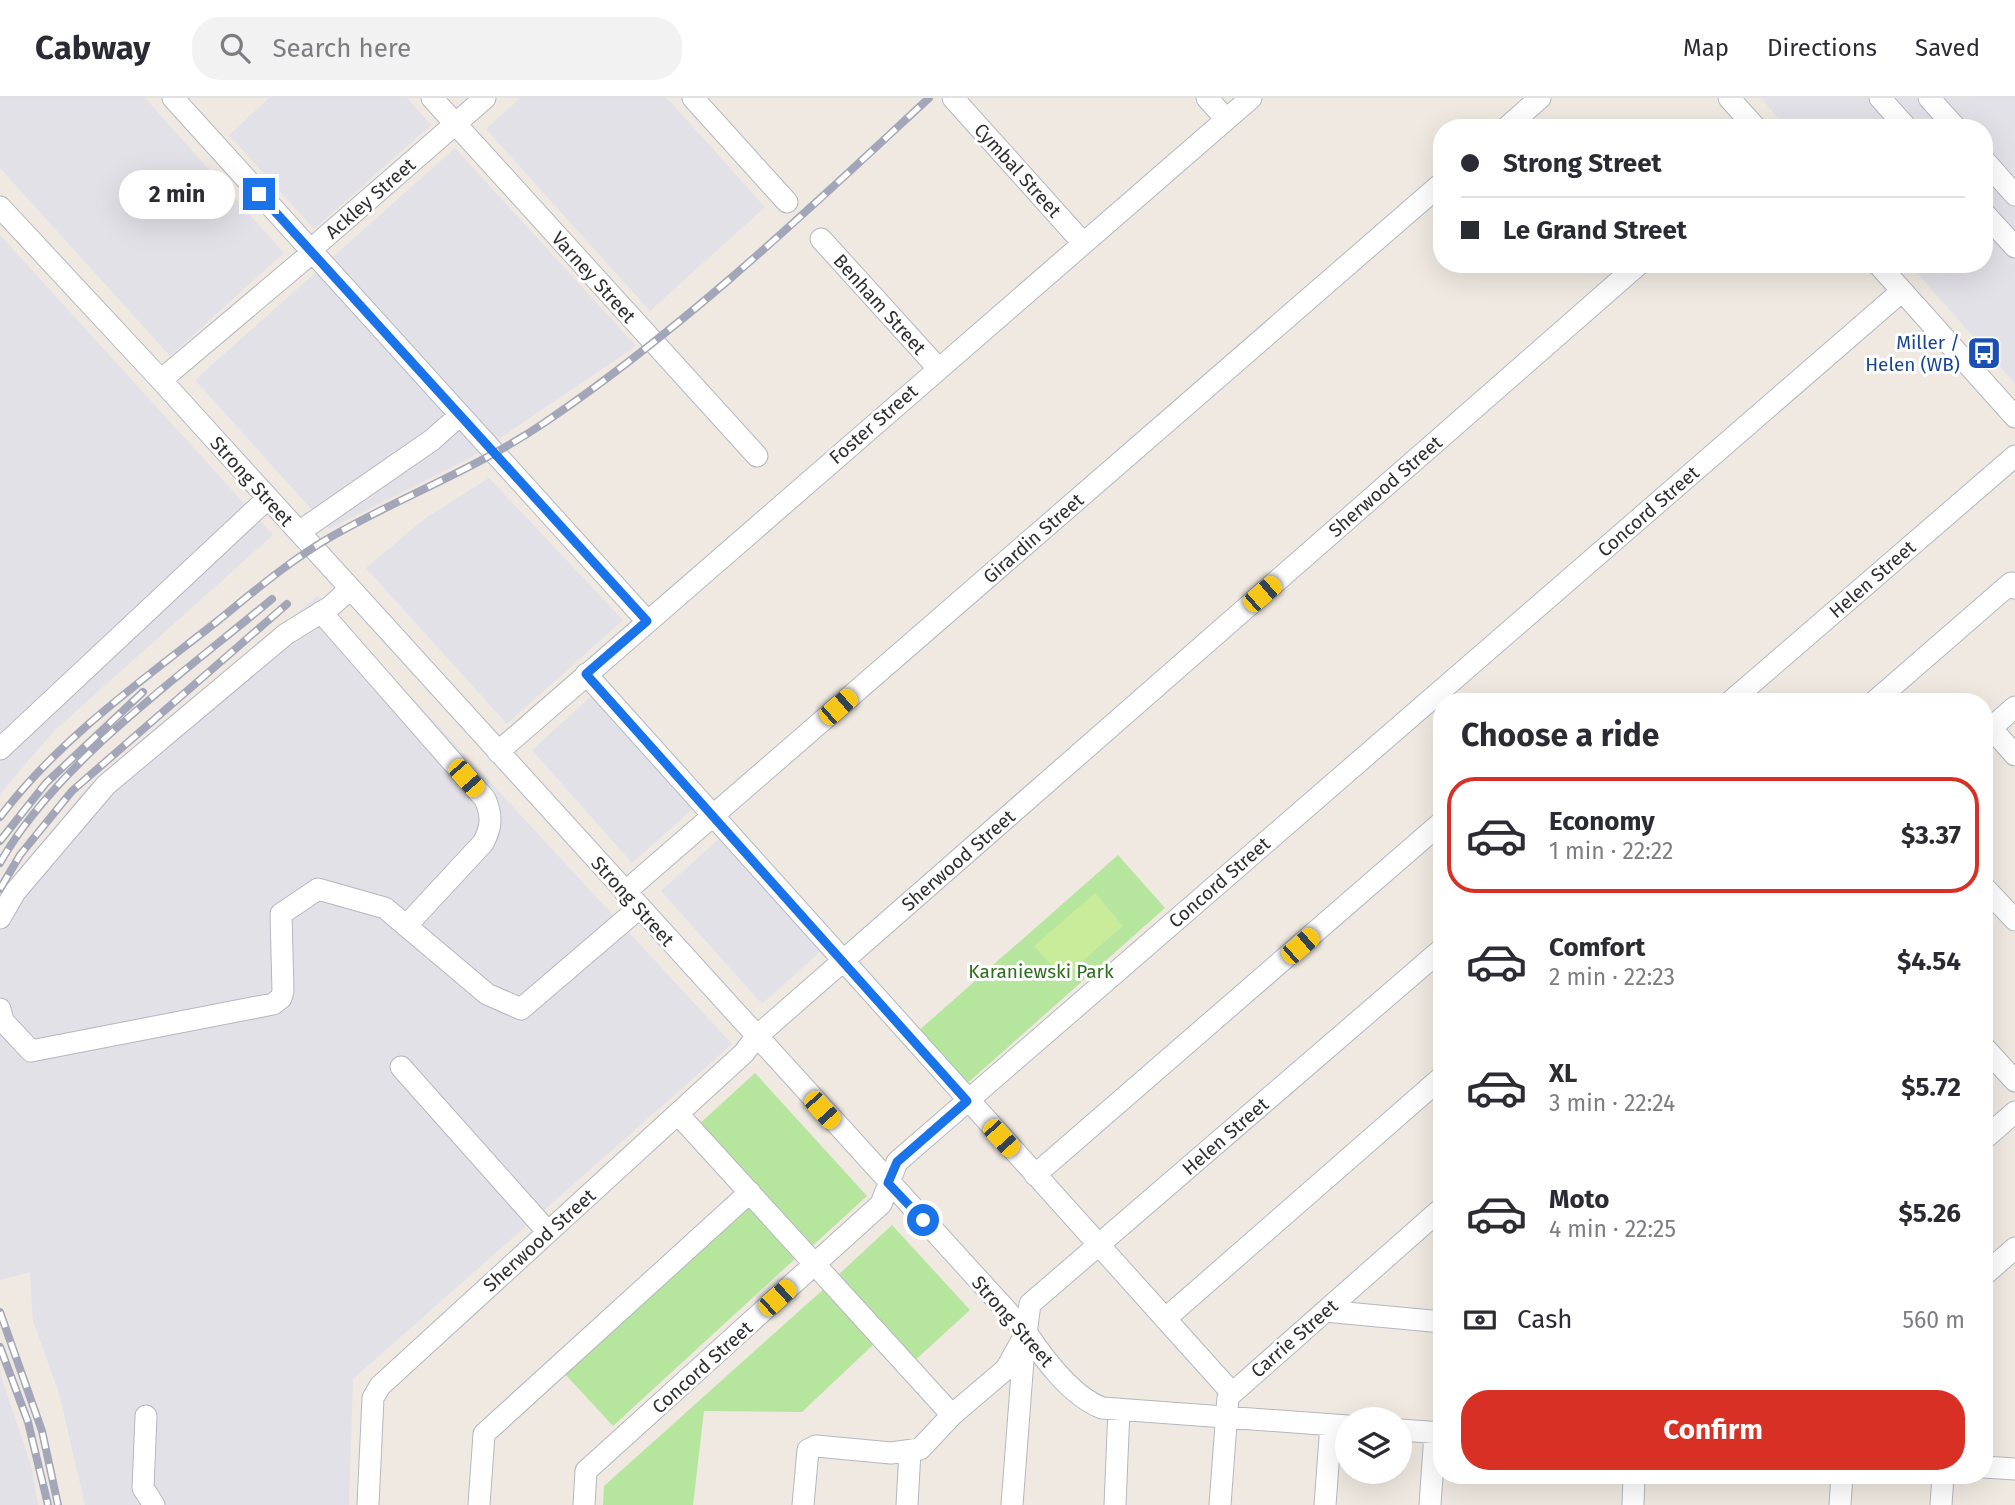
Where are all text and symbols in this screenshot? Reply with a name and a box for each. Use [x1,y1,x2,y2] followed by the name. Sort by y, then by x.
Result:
[192,17,682,80] search box
[35,28,150,68] text: Cabway
[216,29,254,67] icon: search
[272,33,411,64] text: Search here
[1683,34,1729,62] text: Map
[1767,34,1877,62] text: Directions
[1915,34,1980,62] text: Saved
[969,119,1066,222] street label: Cymbal Street
[1503,148,1662,179] text: Strong Street
[321,153,420,244] street label: Ackley Street
[119,170,234,218] callout: 2 min
[243,178,275,210] route end
[149,180,205,208] text: 2 min
[1503,215,1687,246] text: Le Grand Street
[547,227,641,328] street label: Varney Street
[828,249,931,359] street label: Benham Street
[1865,331,1960,376] place label: Miller / Helen (WB)
[1965,334,2003,372] bus stop icon: Miller / Helen (WB)
[824,380,922,469] street label: Foster Street
[1324,431,1447,542] street label: Sherwood Street
[205,432,298,531] street label: Strong Street
[1593,461,1704,562] street label: Concord Street
[978,488,1088,588] street label: Girardin Street
[1824,536,1920,623] street label: Helen Street
[1240,572,1285,616] car
[816,685,861,729] car
[1461,716,1659,754] text: Choose a ride
[445,755,488,801] car
[1465,804,1528,867] icon: car
[897,805,1020,916] street label: Sherwood Street
[1549,806,1655,837] text: Economy
[1901,820,1961,851] text: $3.37
[1164,832,1275,933] street label: Concord Street
[1549,837,1674,865] text: 1 min · 22:22
[586,852,679,951] street label: Strong Street
[1278,924,1323,968] car
[1465,930,1528,993] icon: car
[1549,932,1645,963] text: Comfort
[1897,946,1961,977] text: $4.54
[968,960,1114,983] park label: Karaniewski Park
[1549,963,1675,991] text: 2 min · 22:23
[1465,1056,1528,1119] icon: car
[1549,1058,1577,1089] text: XL
[1901,1072,1961,1103] text: $5.72
[801,1087,844,1133] car
[1549,1089,1675,1117] text: 3 min · 22:24
[1177,1093,1273,1180] street label: Helen Street
[980,1115,1023,1161] car
[1465,1182,1528,1245] icon: car
[479,1184,600,1297] street label: Sherwood Street
[1549,1184,1609,1215] text: Moto
[1898,1198,1961,1229] text: $5.26
[907,1204,939,1236] route start
[1549,1215,1676,1243] text: 4 min · 22:25
[967,1271,1058,1371] street label: Strong Street
[755,1276,800,1320] car
[1246,1294,1343,1382] street label: Carrie Street
[1461,1301,1499,1339] icon: cash
[1517,1304,1573,1335] text: Cash
[1903,1306,1965,1334] text: 560 m
[647,1316,757,1418] street label: Concord Street
[1461,1390,1965,1470] button: Confirm
[1335,1407,1412,1484] map controls
[1335,1407,1412,1484] button: layers

